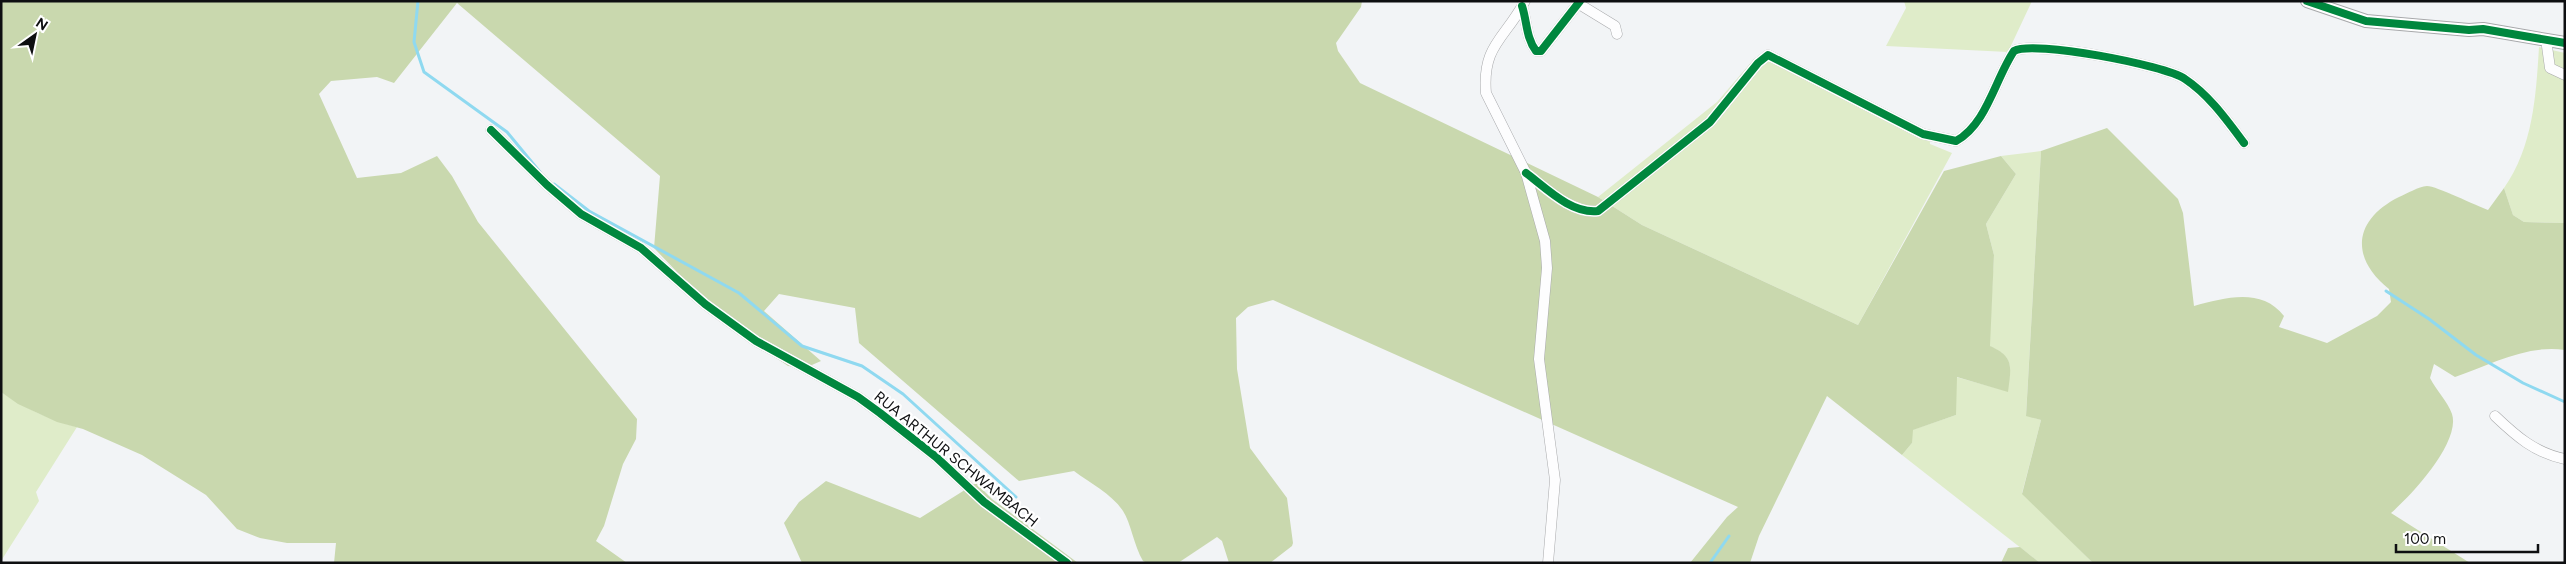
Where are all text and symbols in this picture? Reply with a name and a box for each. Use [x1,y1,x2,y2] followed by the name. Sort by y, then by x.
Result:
[10,10,60,60] north arrow
[33,14,51,35] text: N
[870,387,1042,531] street label: RUA ARTHUR SCHWAMBACH
[2396,522,2538,554] scale bar
[2404,530,2446,548] text: 100 m

